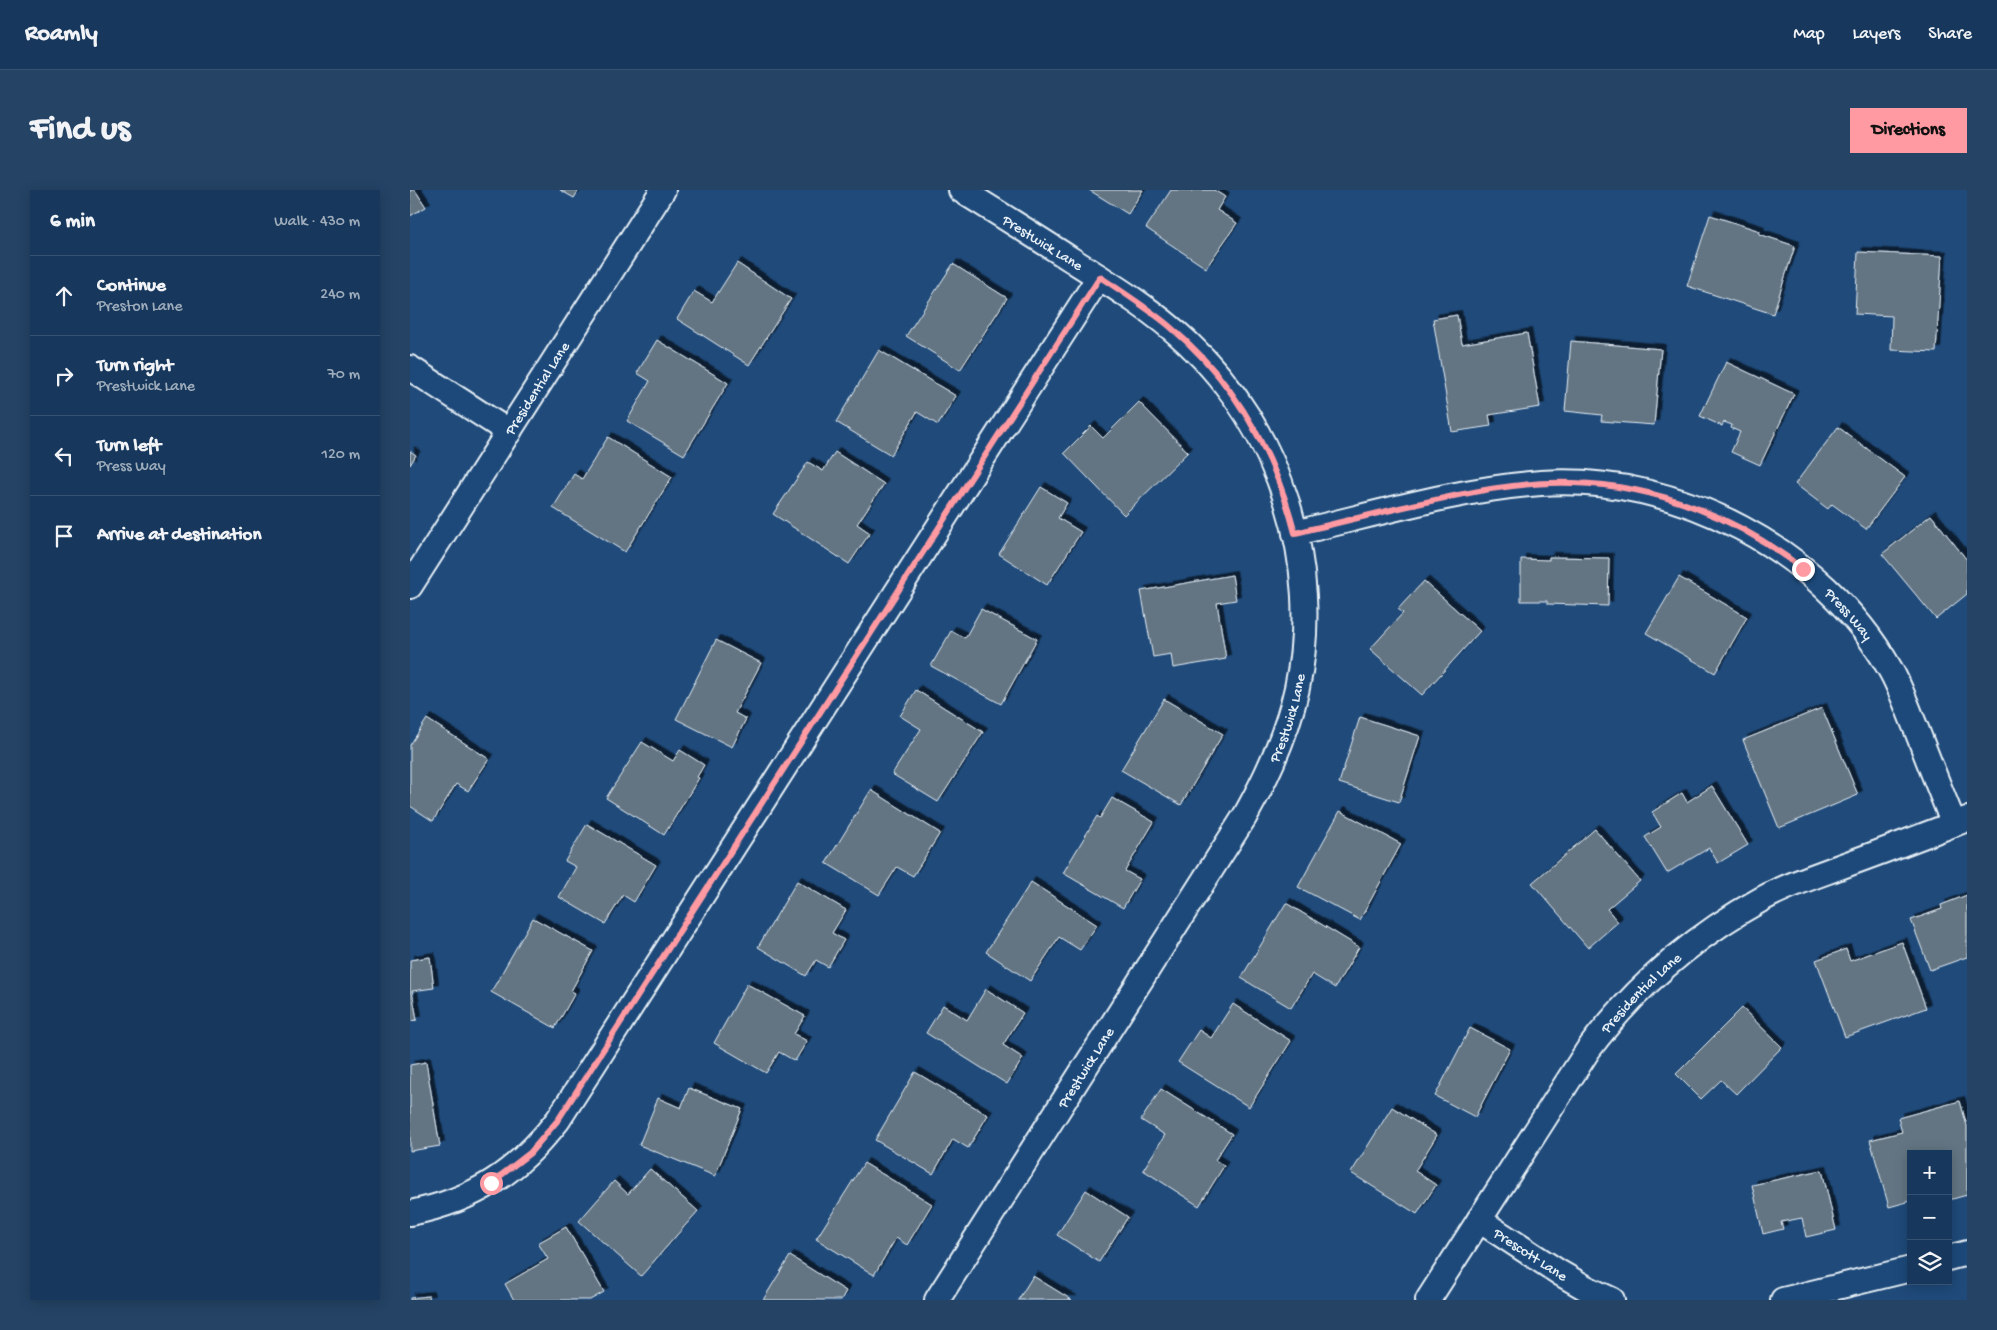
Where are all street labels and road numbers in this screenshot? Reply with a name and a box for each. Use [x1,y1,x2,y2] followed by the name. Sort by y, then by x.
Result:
[997,211,1086,276] street label: Prestwick Lane
[501,339,575,440] street label: Presidential Lane
[1819,584,1876,645] street label: Press Way
[1266,672,1311,767] street label: Prestwick Lane
[1597,949,1686,1038] street label: Presidential Lane
[1054,1024,1119,1113] street label: Prestwick Lane
[1489,1224,1570,1286] street label: Prescott Lane

